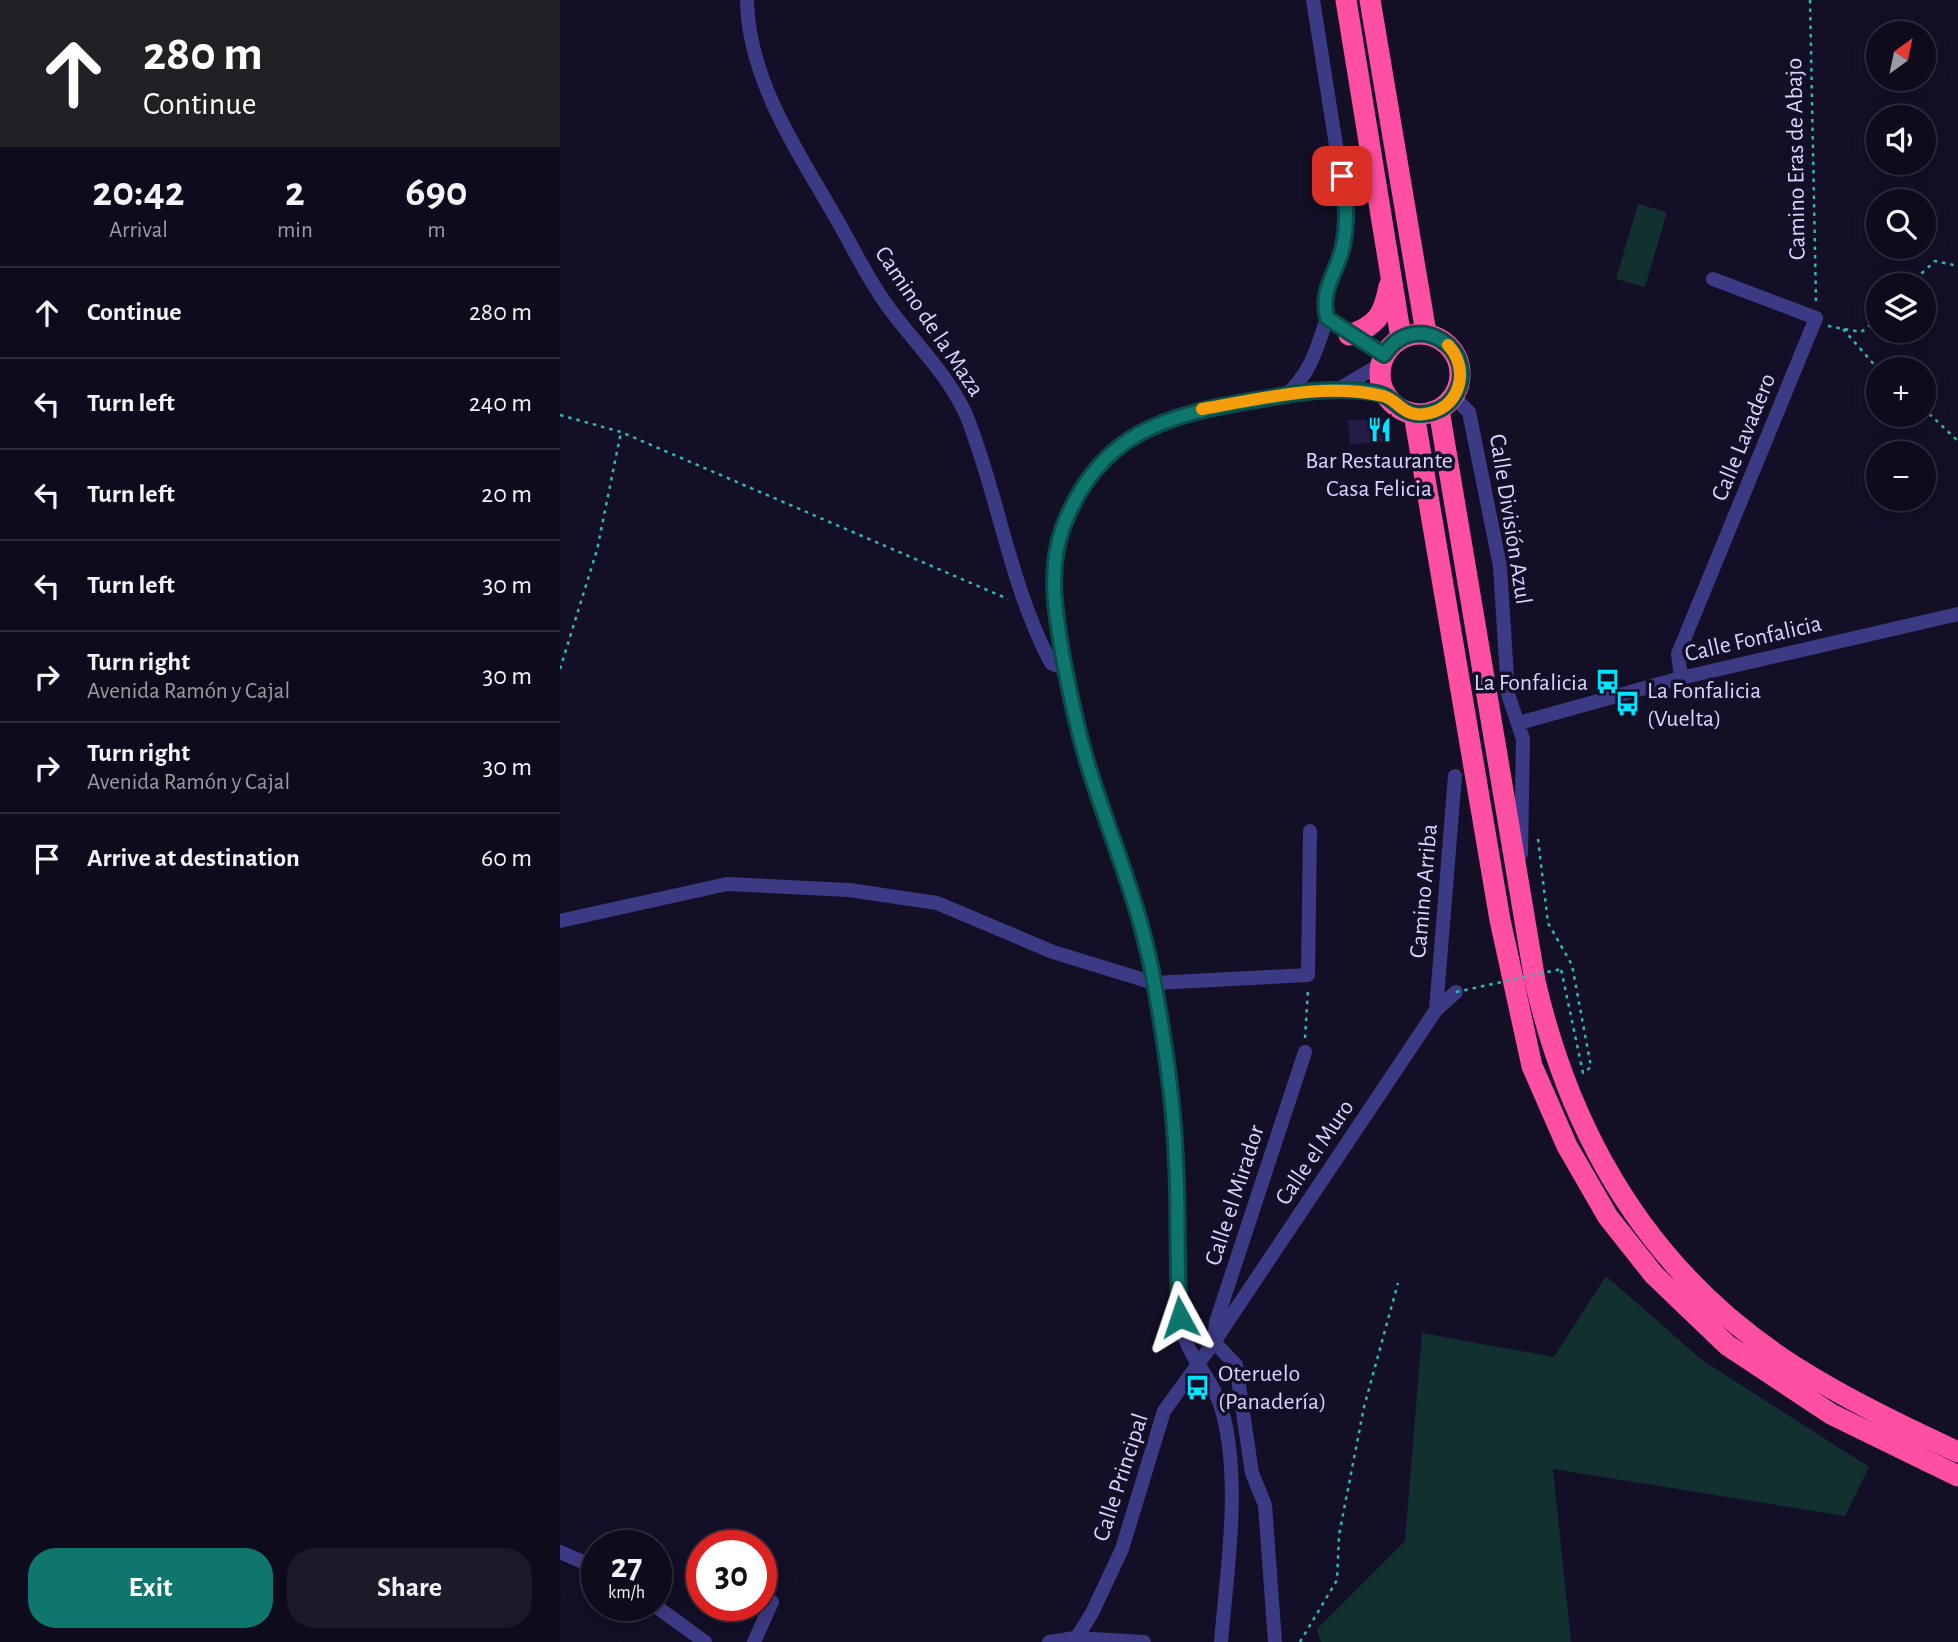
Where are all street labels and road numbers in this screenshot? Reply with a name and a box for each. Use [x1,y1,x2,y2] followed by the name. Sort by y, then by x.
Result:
[1782,58,1810,260] street label: Camino Eras de Abajo
[870,242,988,401] street label: Camino de la Maza
[1708,370,1780,504] street label: Calle Lavadero
[1485,432,1535,606] street label: Calle División Azul
[1682,612,1824,666] street label: Calle Fonfalicia
[1406,823,1442,959] street label: Camino Arriba
[1271,1096,1359,1210] street label: Calle el Muro
[1201,1122,1269,1269] street label: Calle el Mirador
[1089,1410,1153,1544] street label: Calle Principal

